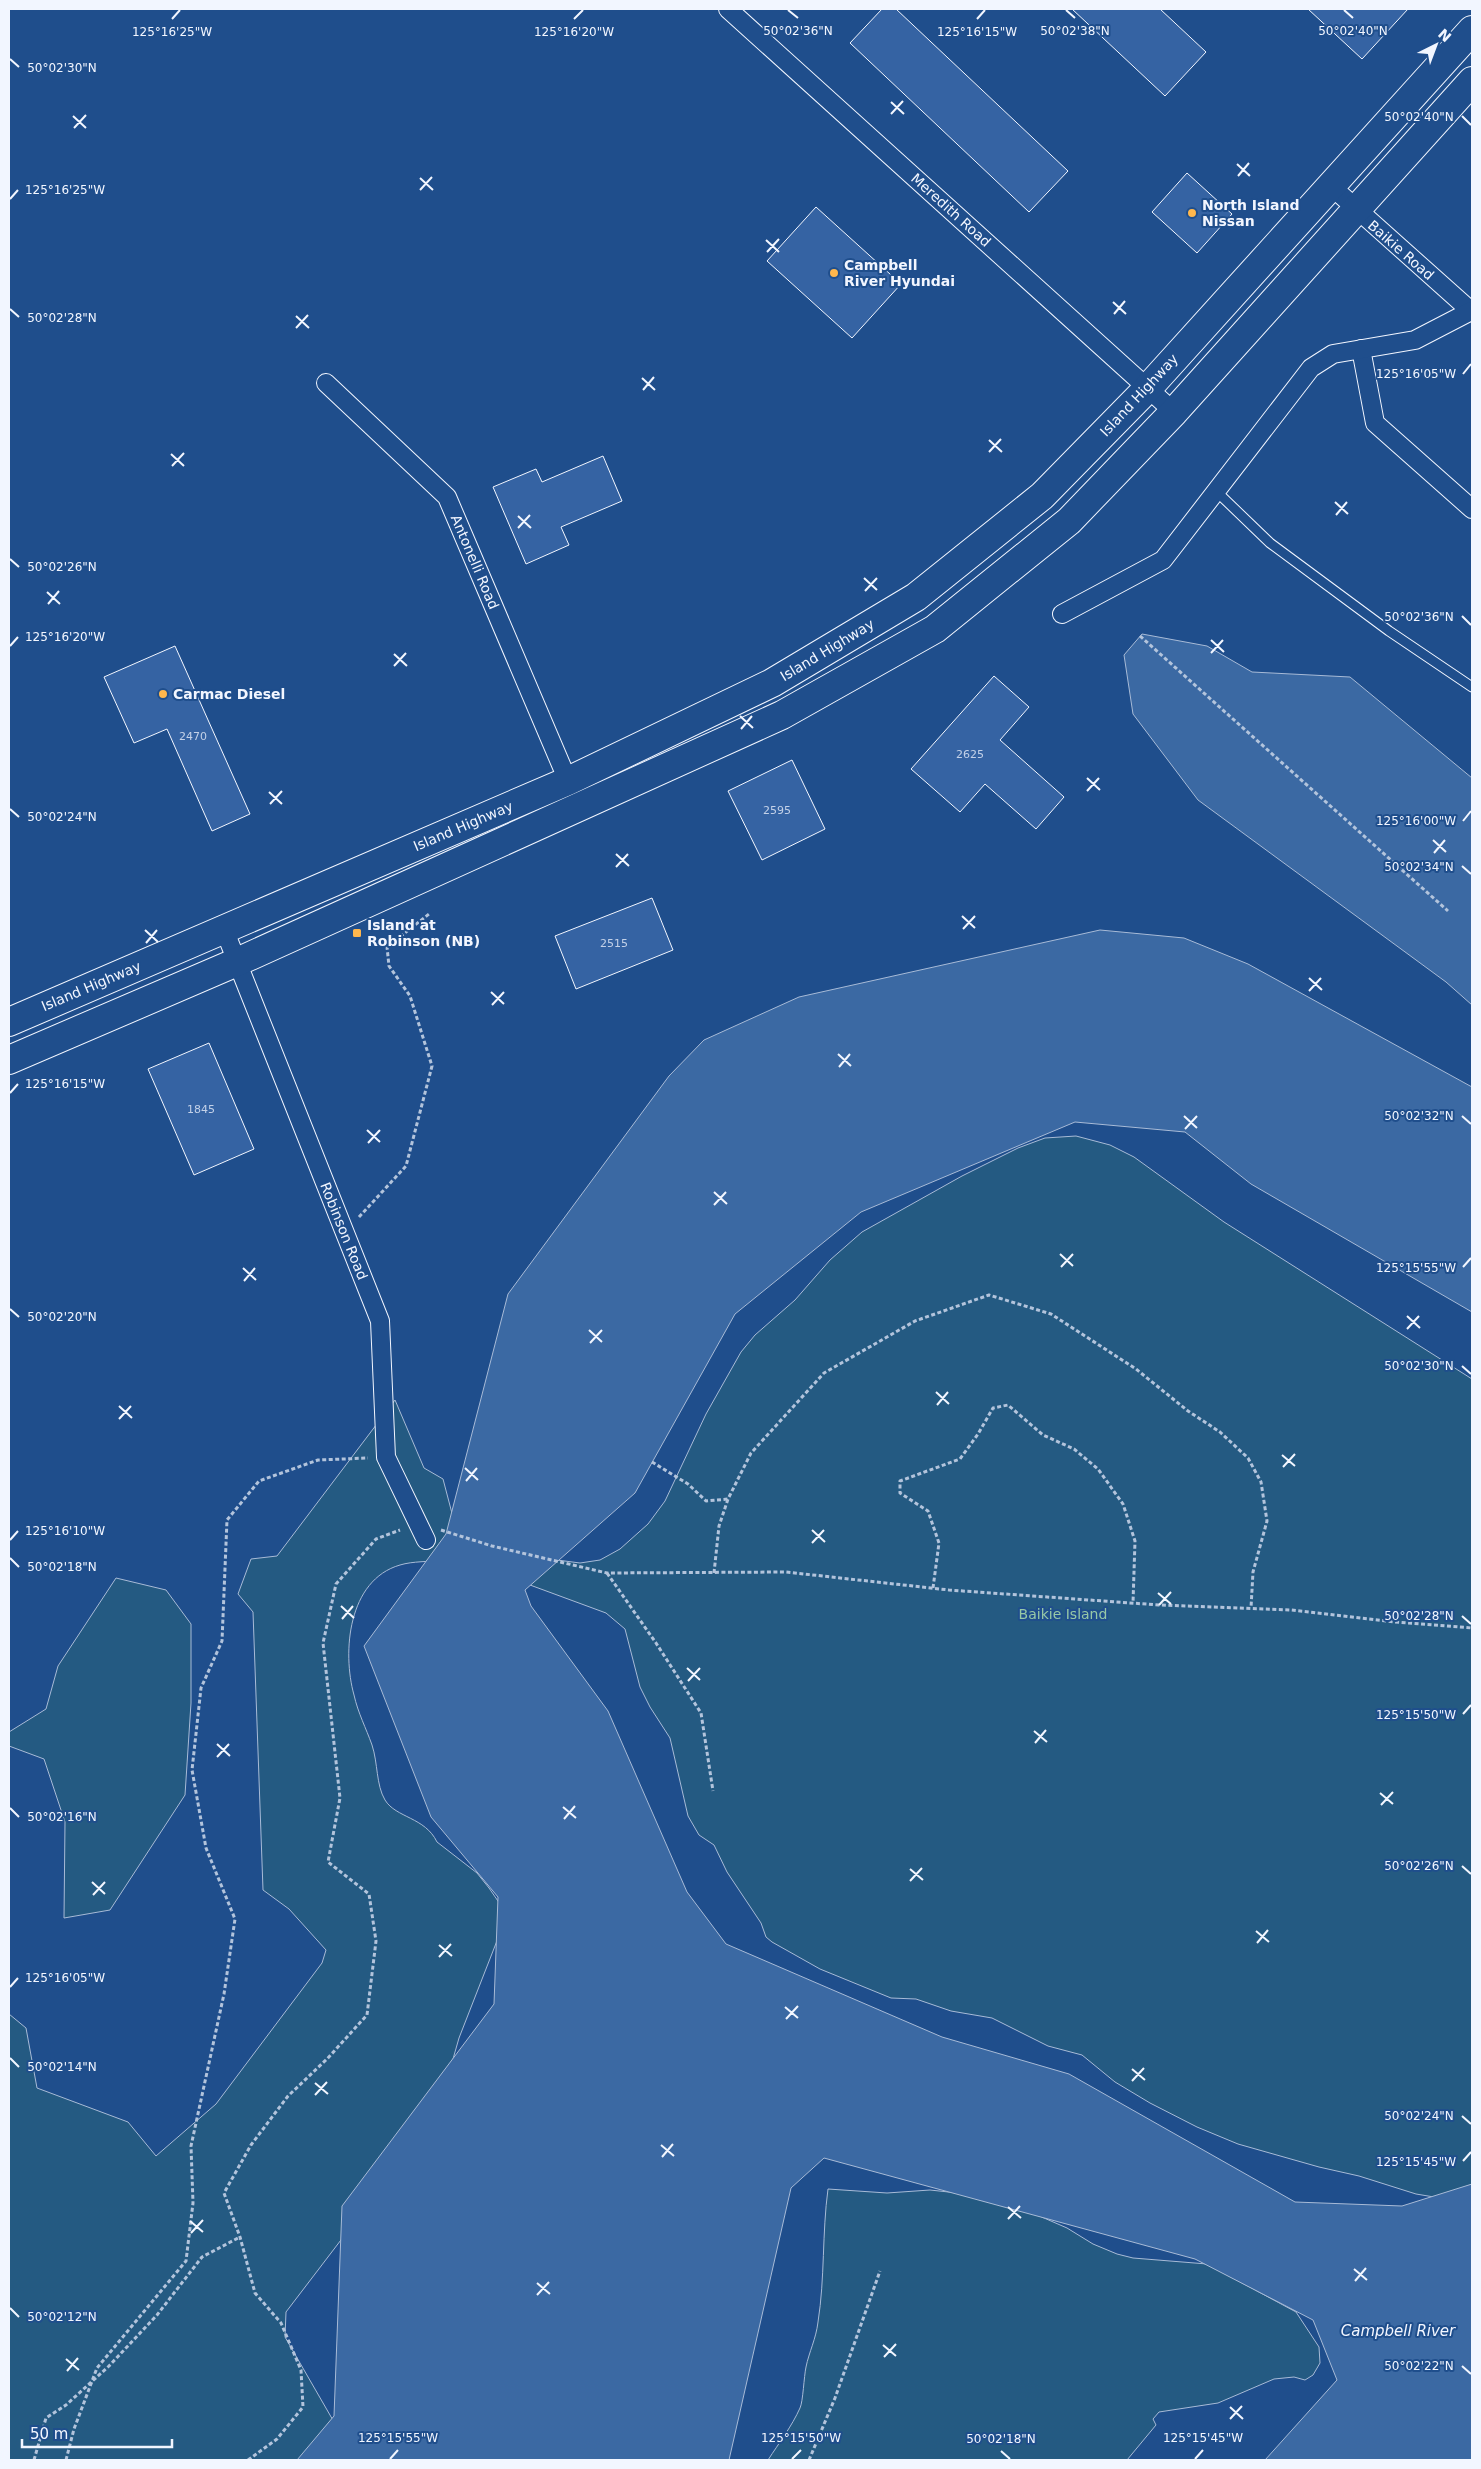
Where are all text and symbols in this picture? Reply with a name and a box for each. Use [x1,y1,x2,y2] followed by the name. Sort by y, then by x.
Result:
[1411,20,1461,70] north arrow
[763,24,833,38] text: 50°02'36"N
[1040,24,1110,38] text: 50°02'38"N
[1318,24,1388,38] text: 50°02'40"N
[132,25,212,39] text: 125°16'25"W
[534,25,614,39] text: 125°16'20"W
[937,25,1017,39] text: 125°16'15"W
[1435,25,1454,45] text: N
[27,61,97,75] text: 50°02'30"N
[1384,110,1454,124] text: 50°02'40"N
[908,170,994,250] street label: Meredith Road
[25,183,105,197] text: 125°16'25"W
[1202,197,1300,229] place label: North Island Nissan
[1186,207,1198,219] marker: North Island Nissan
[1365,217,1437,283] street label: Baikie Road
[844,257,955,289] place label: Campbell River Hyundai
[828,267,840,279] marker: Campbell River Hyundai
[27,311,97,325] text: 50°02'28"N
[1097,351,1181,439] street label: Island Highway
[1376,367,1456,381] text: 125°16'05"W
[448,512,502,612] street label: Antonelli Road
[27,560,97,574] text: 50°02'26"N
[1384,610,1454,624] text: 50°02'36"N
[777,616,877,684] street label: Island Highway
[25,630,105,644] text: 125°16'20"W
[173,686,285,702] place label: Carmac Diesel
[157,688,169,700] marker: Carmac Diesel
[179,730,207,743] house number: 2470
[956,748,984,761] house number: 2625
[411,798,515,854] street label: Island Highway
[763,804,791,817] house number: 2595
[27,810,97,824] text: 50°02'24"N
[1376,814,1456,828] text: 125°16'00"W
[1384,860,1454,874] text: 50°02'34"N
[367,917,480,949] place label: Island at Robinson (NB)
[351,927,363,939] marker: Island at Robinson (NB)
[600,937,628,950] house number: 2515
[39,958,143,1014] street label: Island Highway
[25,1077,105,1091] text: 125°16'15"W
[187,1103,215,1116] house number: 1845
[1384,1109,1454,1123] text: 50°02'32"N
[317,1180,371,1282] street label: Robinson Road
[1376,1261,1456,1275] text: 125°15'55"W
[27,1310,97,1324] text: 50°02'20"N
[1384,1359,1454,1373] text: 50°02'30"N
[25,1524,105,1538] text: 125°16'10"W
[27,1560,97,1574] text: 50°02'18"N
[1019,1606,1107,1622] park label: Baikie Island
[1384,1609,1454,1623] text: 50°02'28"N
[1376,1708,1456,1722] text: 125°15'50"W
[27,1810,97,1824] text: 50°02'16"N
[1384,1859,1454,1873] text: 50°02'26"N
[25,1971,105,1985] text: 125°16'05"W
[27,2060,97,2074] text: 50°02'14"N
[1384,2109,1454,2123] text: 50°02'24"N
[1376,2155,1456,2169] text: 125°15'45"W
[27,2310,97,2324] text: 50°02'12"N
[1341,2322,1456,2340] water label: Campbell River
[1384,2359,1454,2373] text: 50°02'22"N
[22,2416,172,2448] scale bar
[30,2425,68,2443] text: 50 m
[358,2431,438,2445] text: 125°15'55"W
[761,2431,841,2445] text: 125°15'50"W
[1163,2431,1243,2445] text: 125°15'45"W
[966,2432,1036,2446] text: 50°02'18"N

